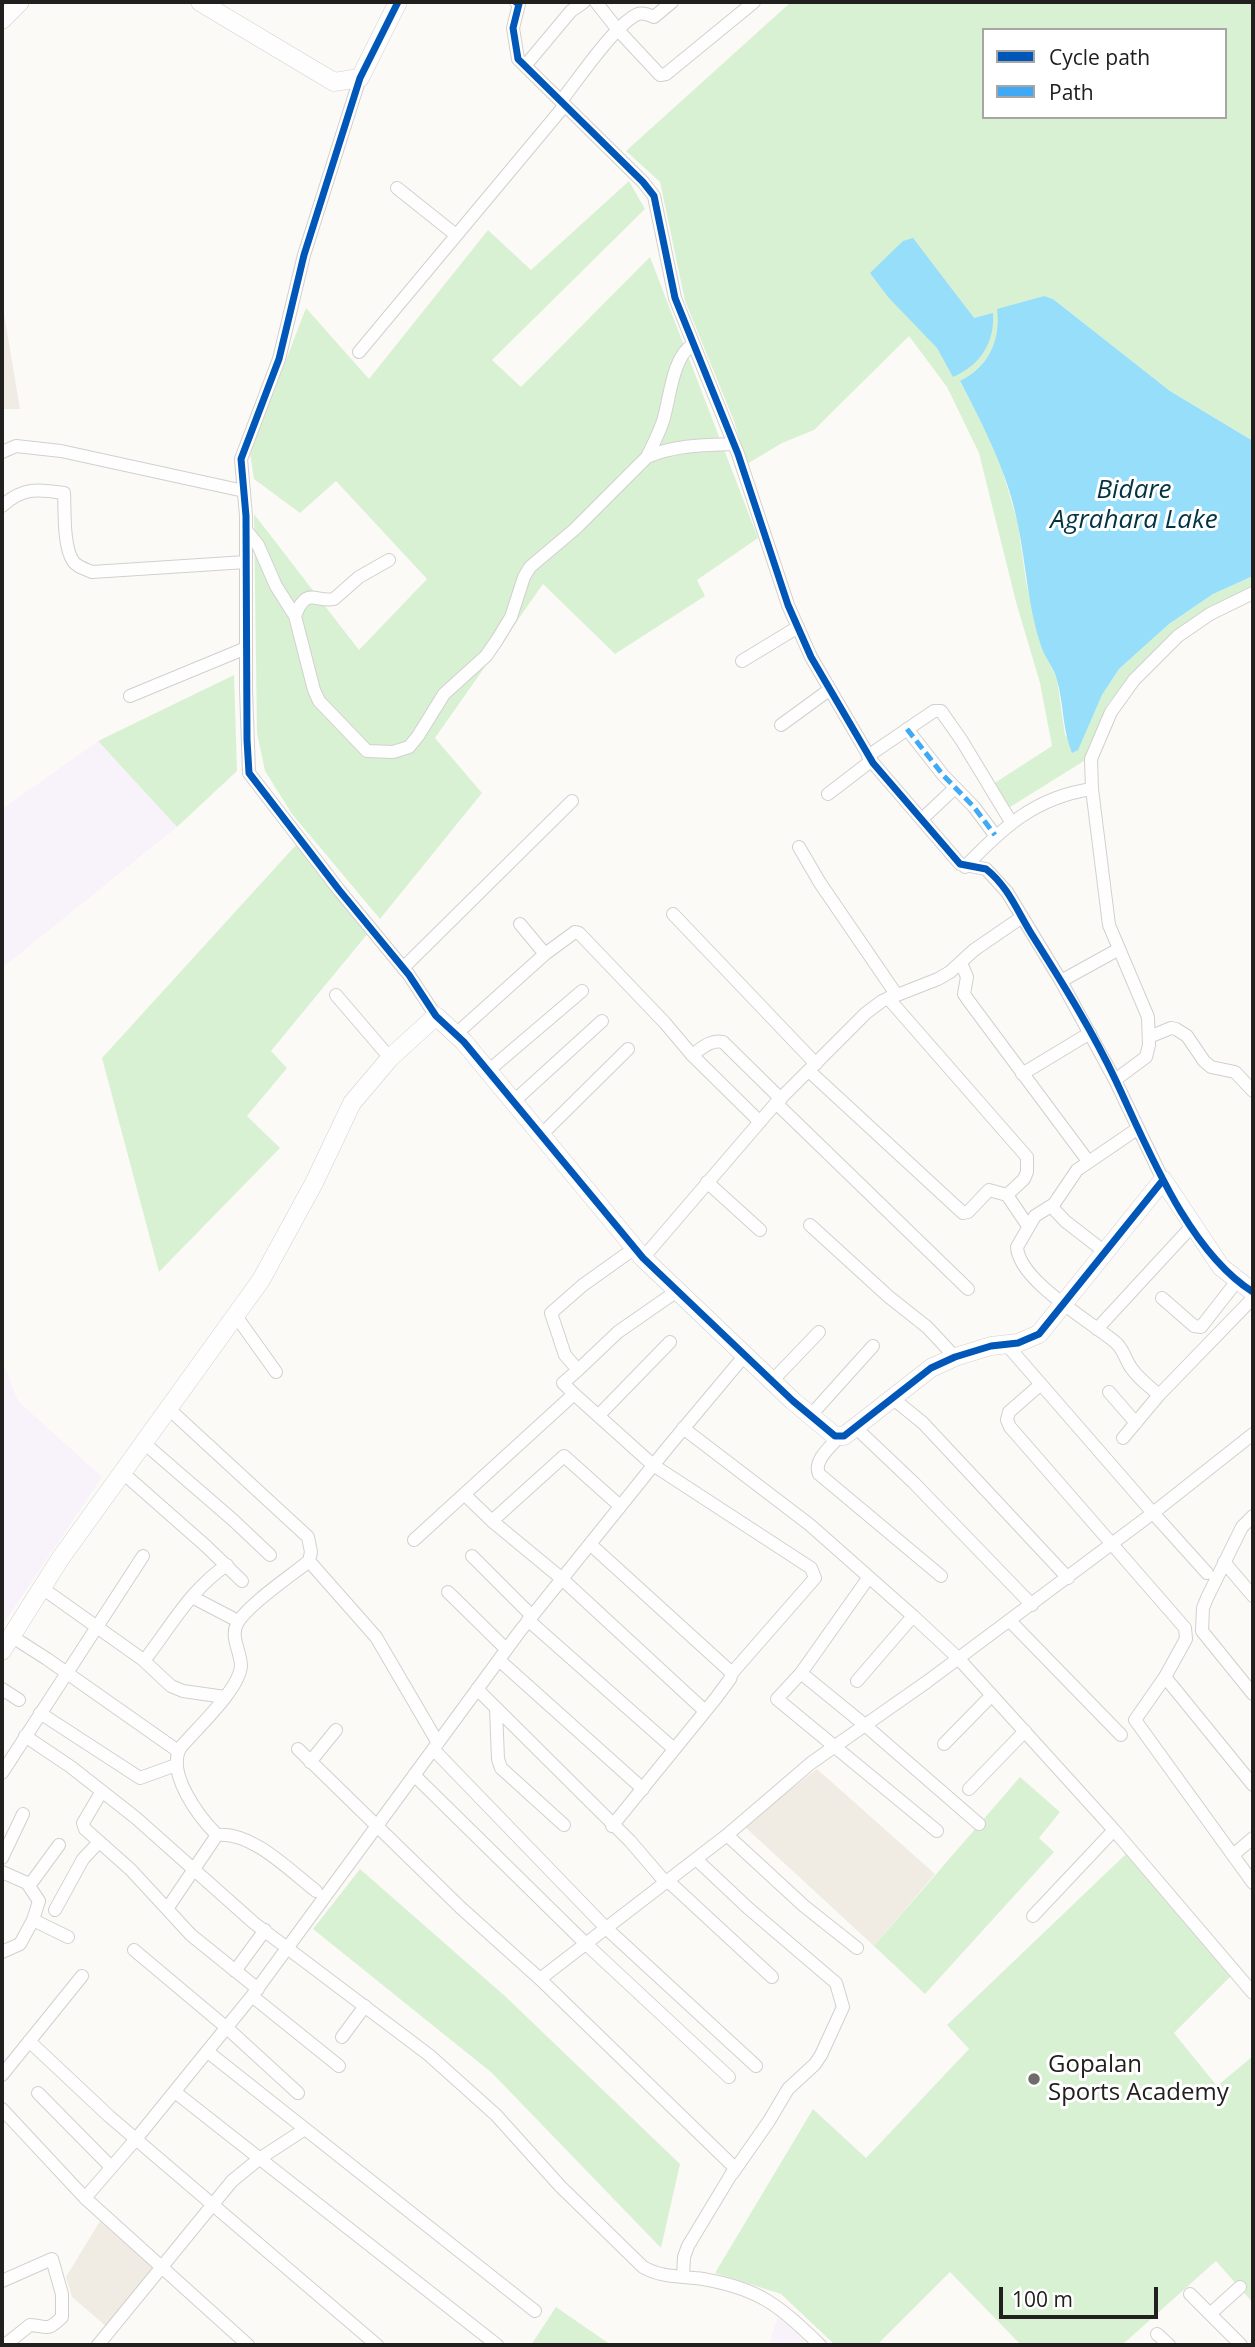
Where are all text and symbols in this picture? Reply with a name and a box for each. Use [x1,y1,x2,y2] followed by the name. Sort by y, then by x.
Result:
[982,28,1227,119] legend
[1049,43,1150,71] text: Cycle path
[1049,78,1094,106] text: Path
[1050,475,1218,536] water label: Bidare Agrahara Lake
[1048,2051,1229,2107] place label: Gopalan Sports Academy
[1026,2071,1042,2087] marker: Gopalan Sports Academy
[1003,2274,1162,2318] scale bar
[1012,2285,1073,2313] text: 100 m

